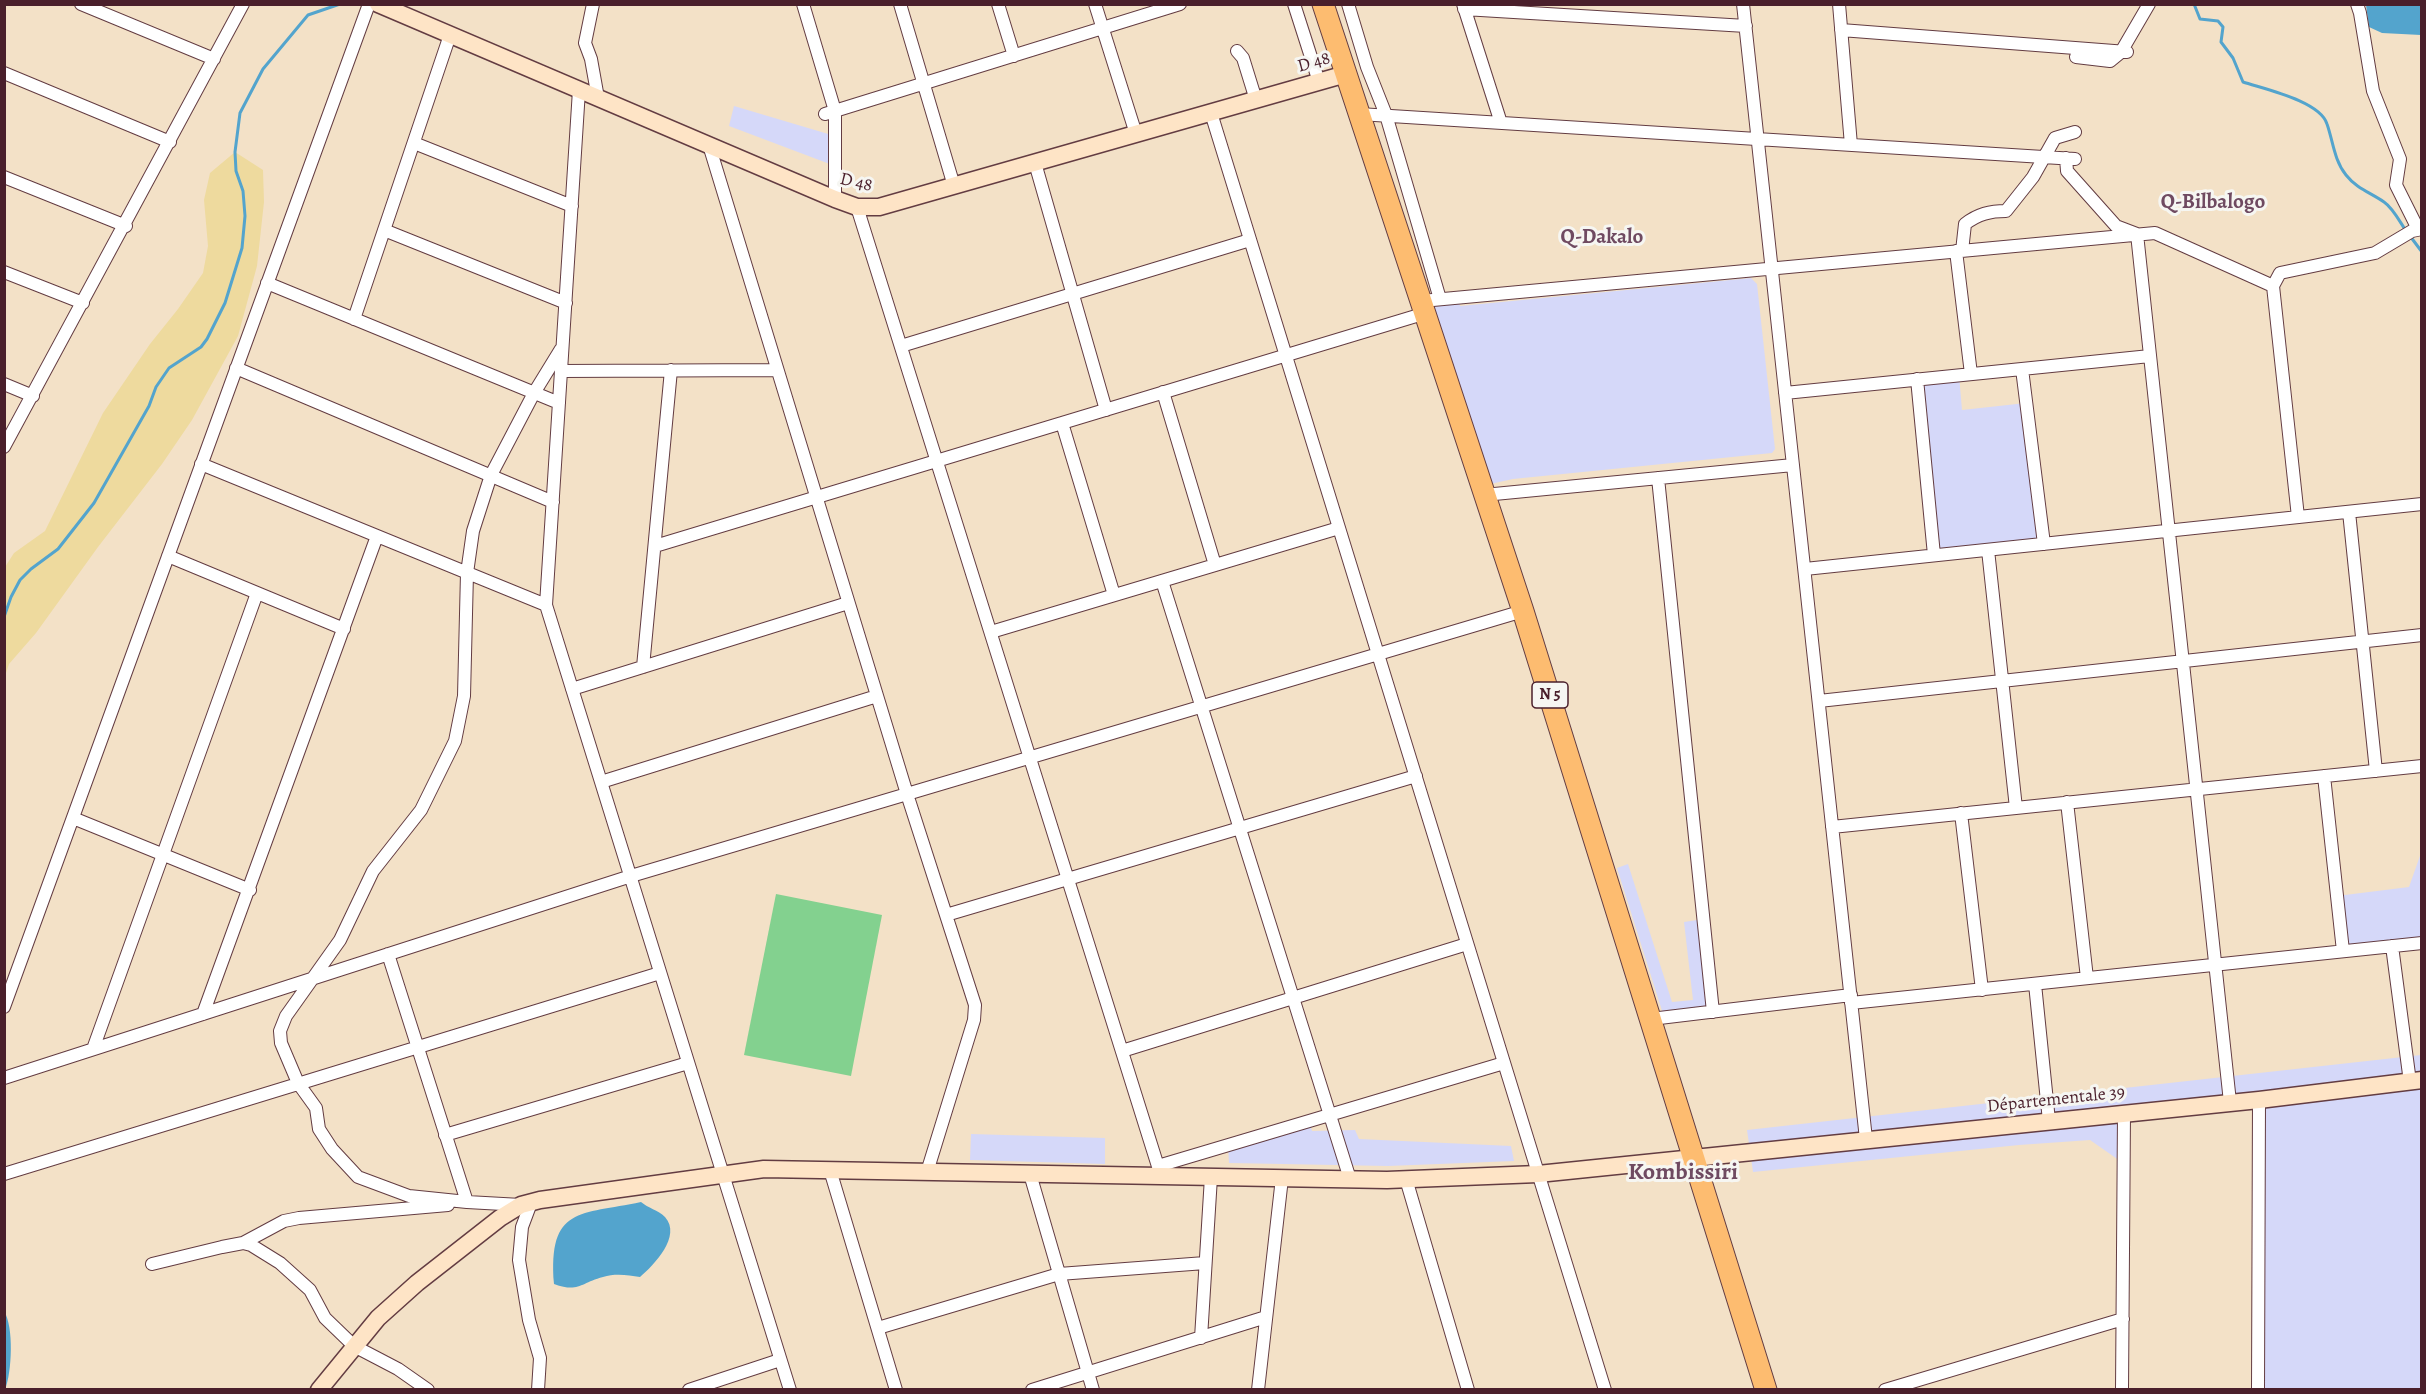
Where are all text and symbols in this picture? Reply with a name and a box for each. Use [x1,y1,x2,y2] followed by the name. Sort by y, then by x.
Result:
[1295,48,1333,78] street label: D 48
[837,169,875,197] street label: D 48
[2161,190,2265,216] district label: Q-Bilbalogo
[1561,225,1643,251] district label: Q-Dakalo
[1532,682,1568,708] road number: N 5
[1986,1082,2126,1118] street label: Départementale 39
[1628,1159,1738,1187] district label: Kombissiri

